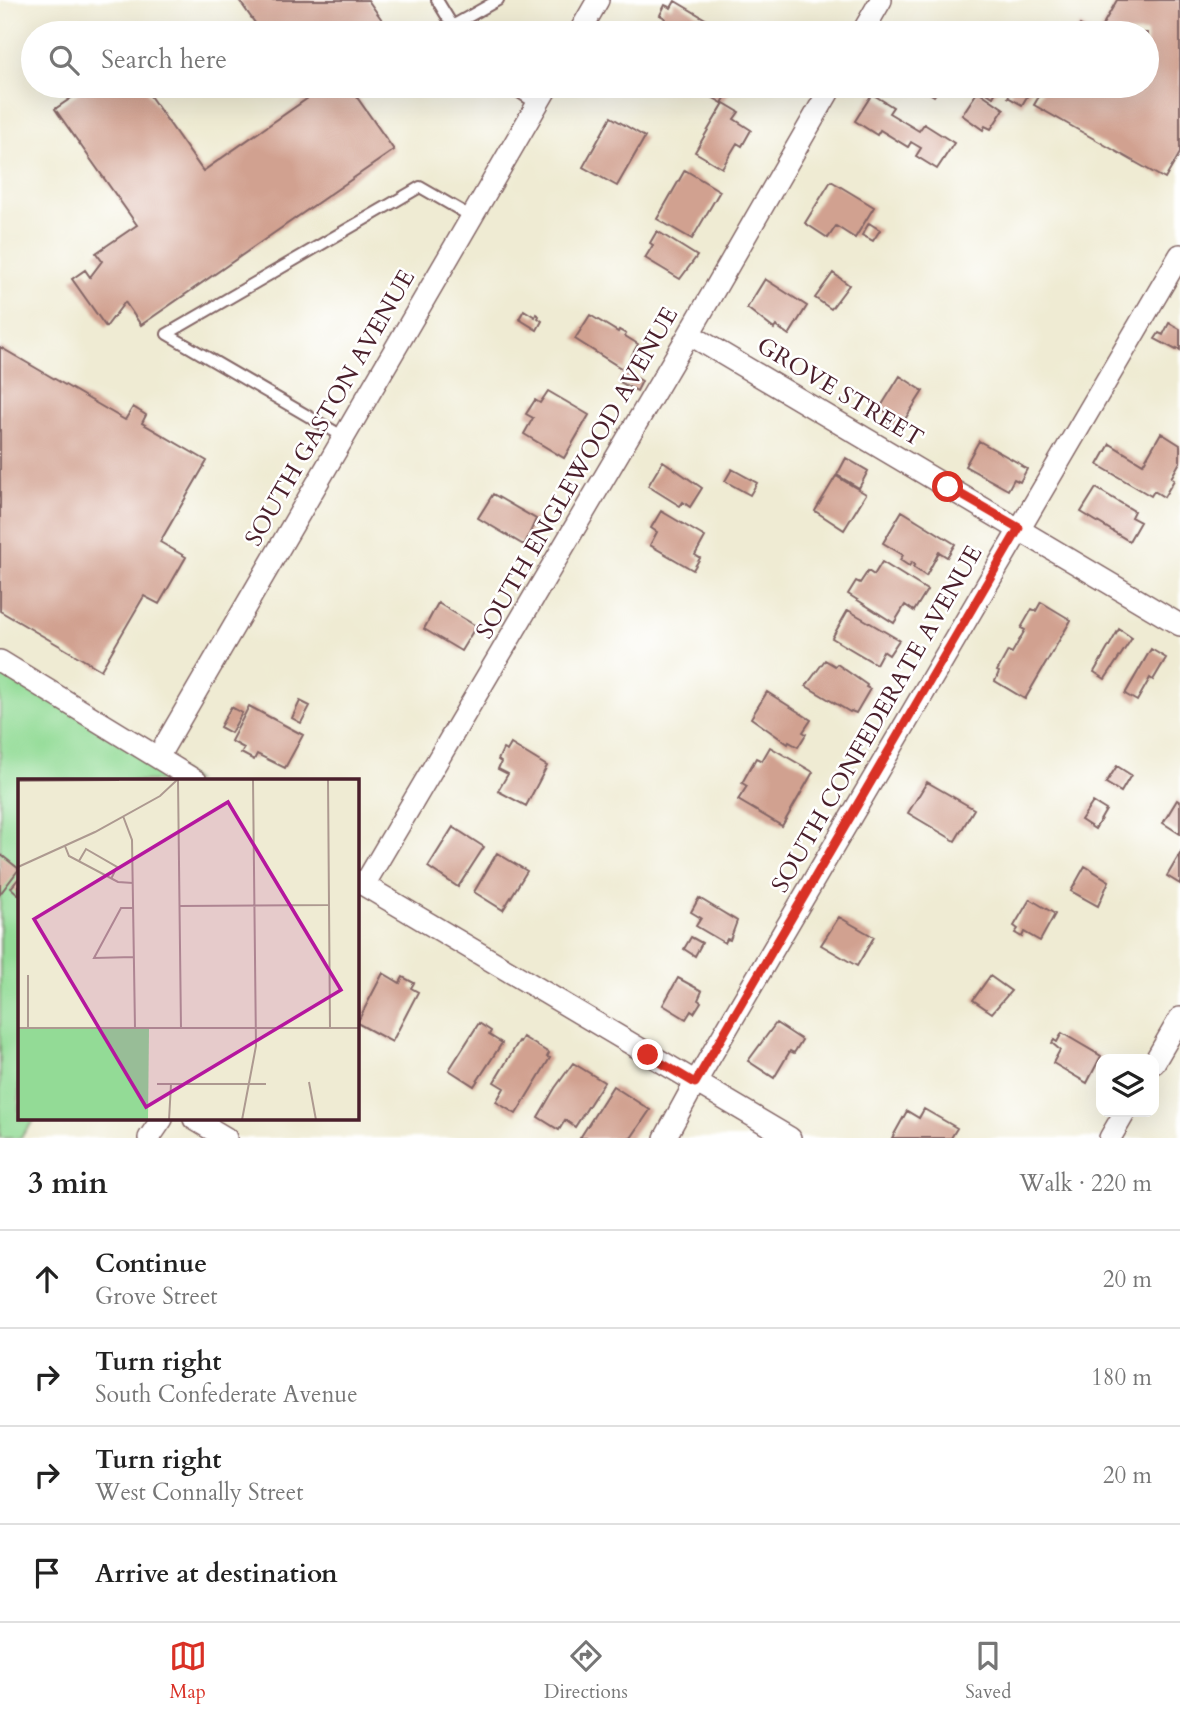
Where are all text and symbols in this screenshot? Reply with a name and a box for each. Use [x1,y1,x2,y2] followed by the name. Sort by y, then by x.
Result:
[21,21,1159,98] search box
[45,41,83,79] icon: search
[101,42,227,77] text: Search here
[237,264,423,552] street label: SOUTH GASTON AVENUE
[468,301,686,645] street label: SOUTH ENGLEWOOD AVENUE
[751,329,929,455] street label: GROVE STREET
[932,471,963,502] route start
[764,539,990,899] street label: SOUTH CONFEDERATE AVENUE
[18,779,359,1120] inset map
[632,1039,663,1070] route end
[1096,1054,1159,1117] map controls
[1096,1054,1159,1117] button: layers
[28,1163,108,1204] text: 3 min
[1019,1168,1152,1199] text: Walk · 220 m
[95,1246,207,1281] text: Continue
[28,1260,66,1298] icon: ahead
[1103,1264,1152,1295] text: 20 m
[95,1281,218,1312] text: Grove Street
[95,1344,222,1379] text: Turn right
[28,1358,66,1396] icon: right
[1091,1362,1152,1393] text: 180 m
[95,1379,358,1410] text: South Confederate Avenue
[95,1442,222,1477] text: Turn right
[28,1456,66,1494] icon: right
[1103,1460,1152,1491] text: 20 m
[95,1477,303,1508] text: West Connally Street
[28,1554,66,1592] icon: arrive
[95,1556,338,1591] text: Arrive at destination
[169,1637,207,1705] tab: Map
[544,1637,628,1705] tab: Directions
[965,1637,1011,1705] tab: Saved

